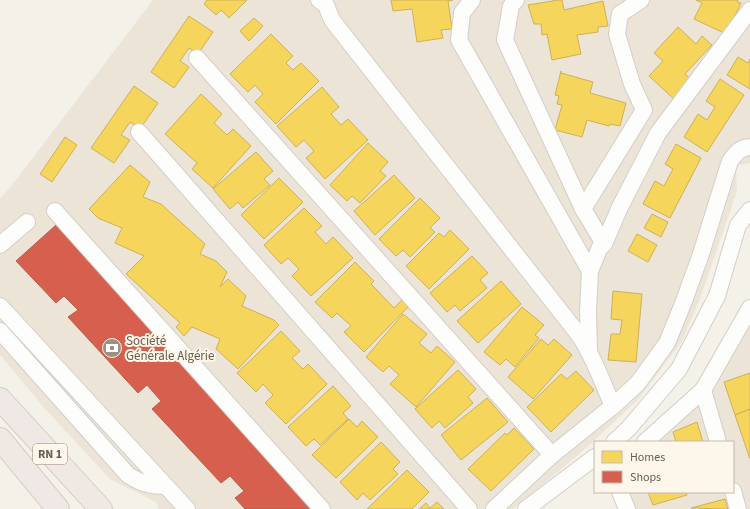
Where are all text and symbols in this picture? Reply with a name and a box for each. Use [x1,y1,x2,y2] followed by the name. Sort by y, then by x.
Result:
[126,332,215,365] place label: Société Générale Algérie
[101,337,123,359] bank icon: Société Générale Algérie
[594,441,734,493] legend
[33,444,67,464] road number: RN 1
[630,449,665,466] text: Homes
[630,469,661,486] text: Shops

